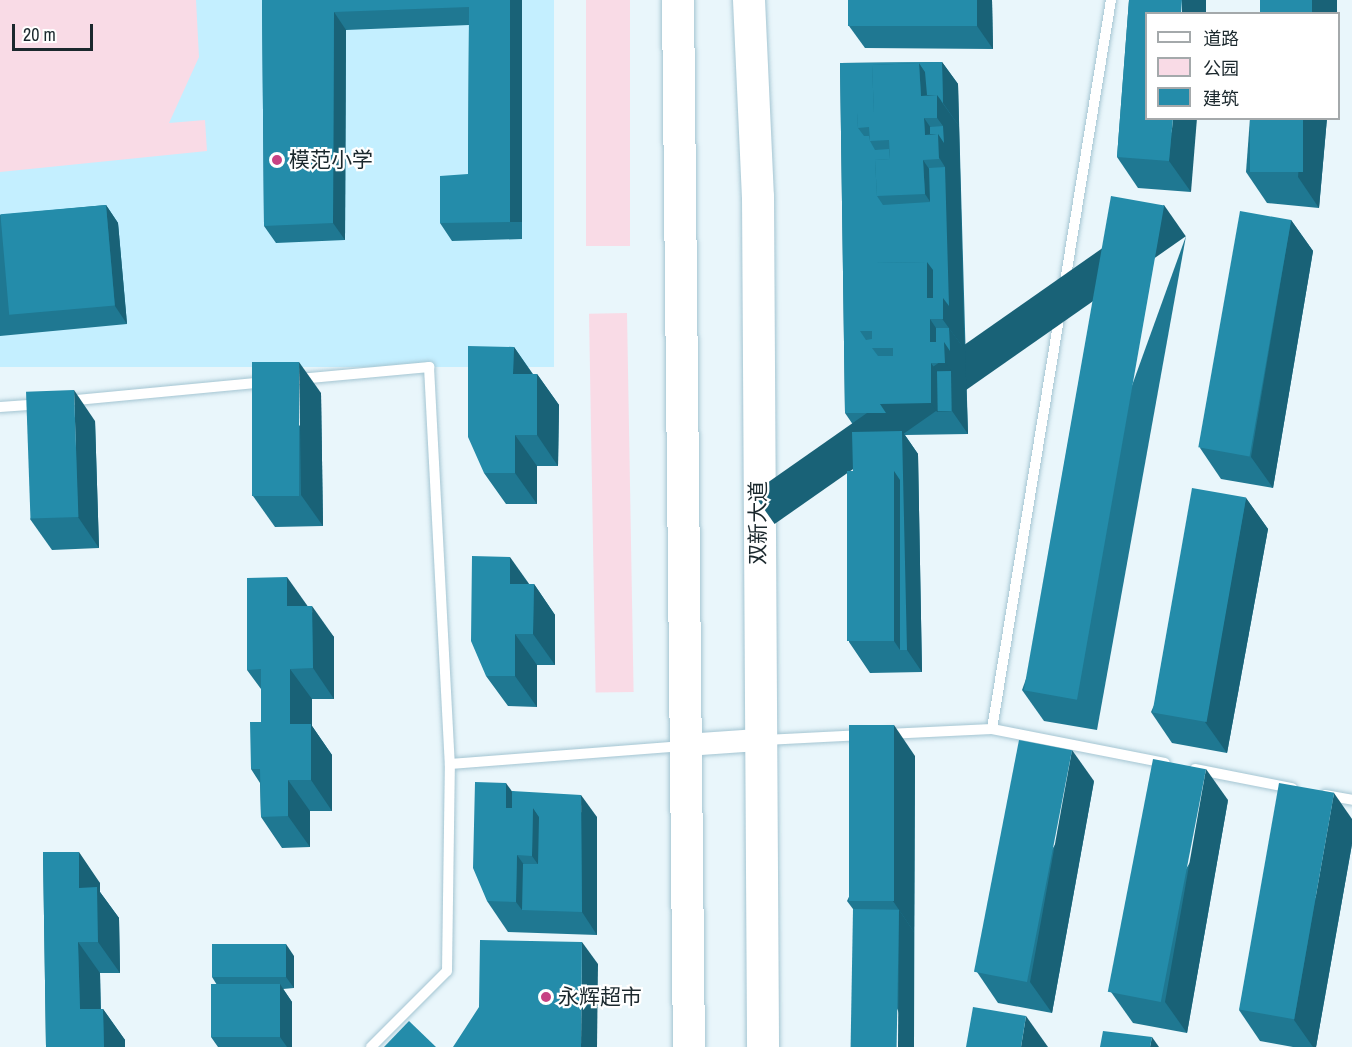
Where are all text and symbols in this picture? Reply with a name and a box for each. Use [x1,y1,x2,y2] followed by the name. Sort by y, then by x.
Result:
[15,12,96,50] scale bar
[1145,12,1340,120] legend
[23,22,56,47] text: 20 m
[1203,26,1239,51] text: 道路
[1203,56,1239,81] text: 公园
[1203,86,1239,111] text: 建筑
[289,147,373,173] place label: 模范小学
[270,153,284,167] marker: 模范小学
[745,481,771,565] street label: 双新大道
[558,984,642,1010] place label: 永辉超市
[539,990,553,1004] marker: 永辉超市

